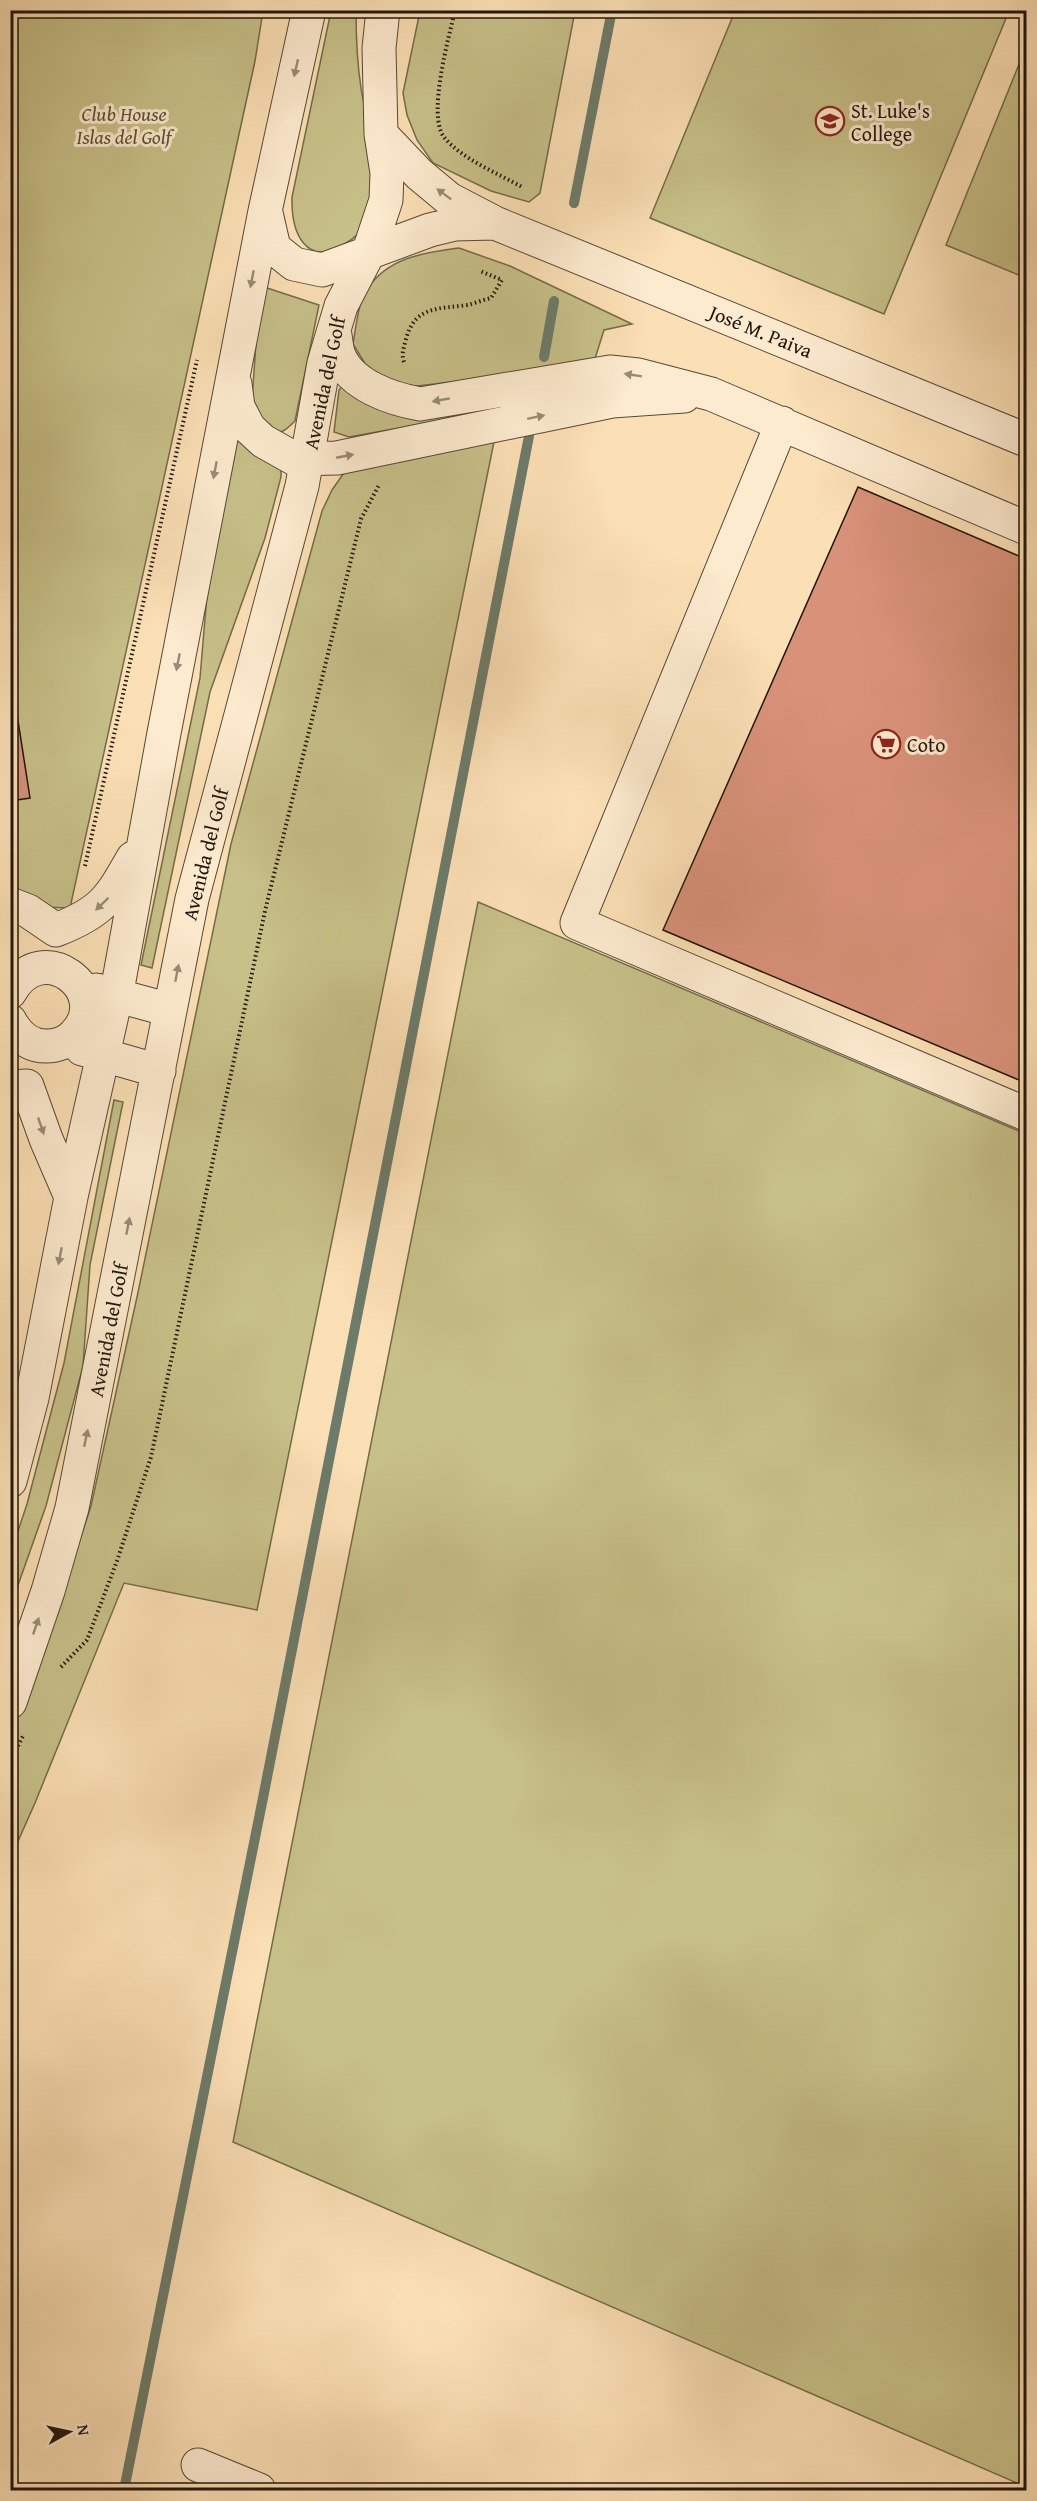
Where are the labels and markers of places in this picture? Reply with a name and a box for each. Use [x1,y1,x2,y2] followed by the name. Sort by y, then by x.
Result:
[851,96,930,148] place label: St. Luke's College
[814,105,846,137] school or university icon: St. Luke's College
[870,728,902,760] supermarket icon: Coto
[907,730,945,759] place label: Coto

